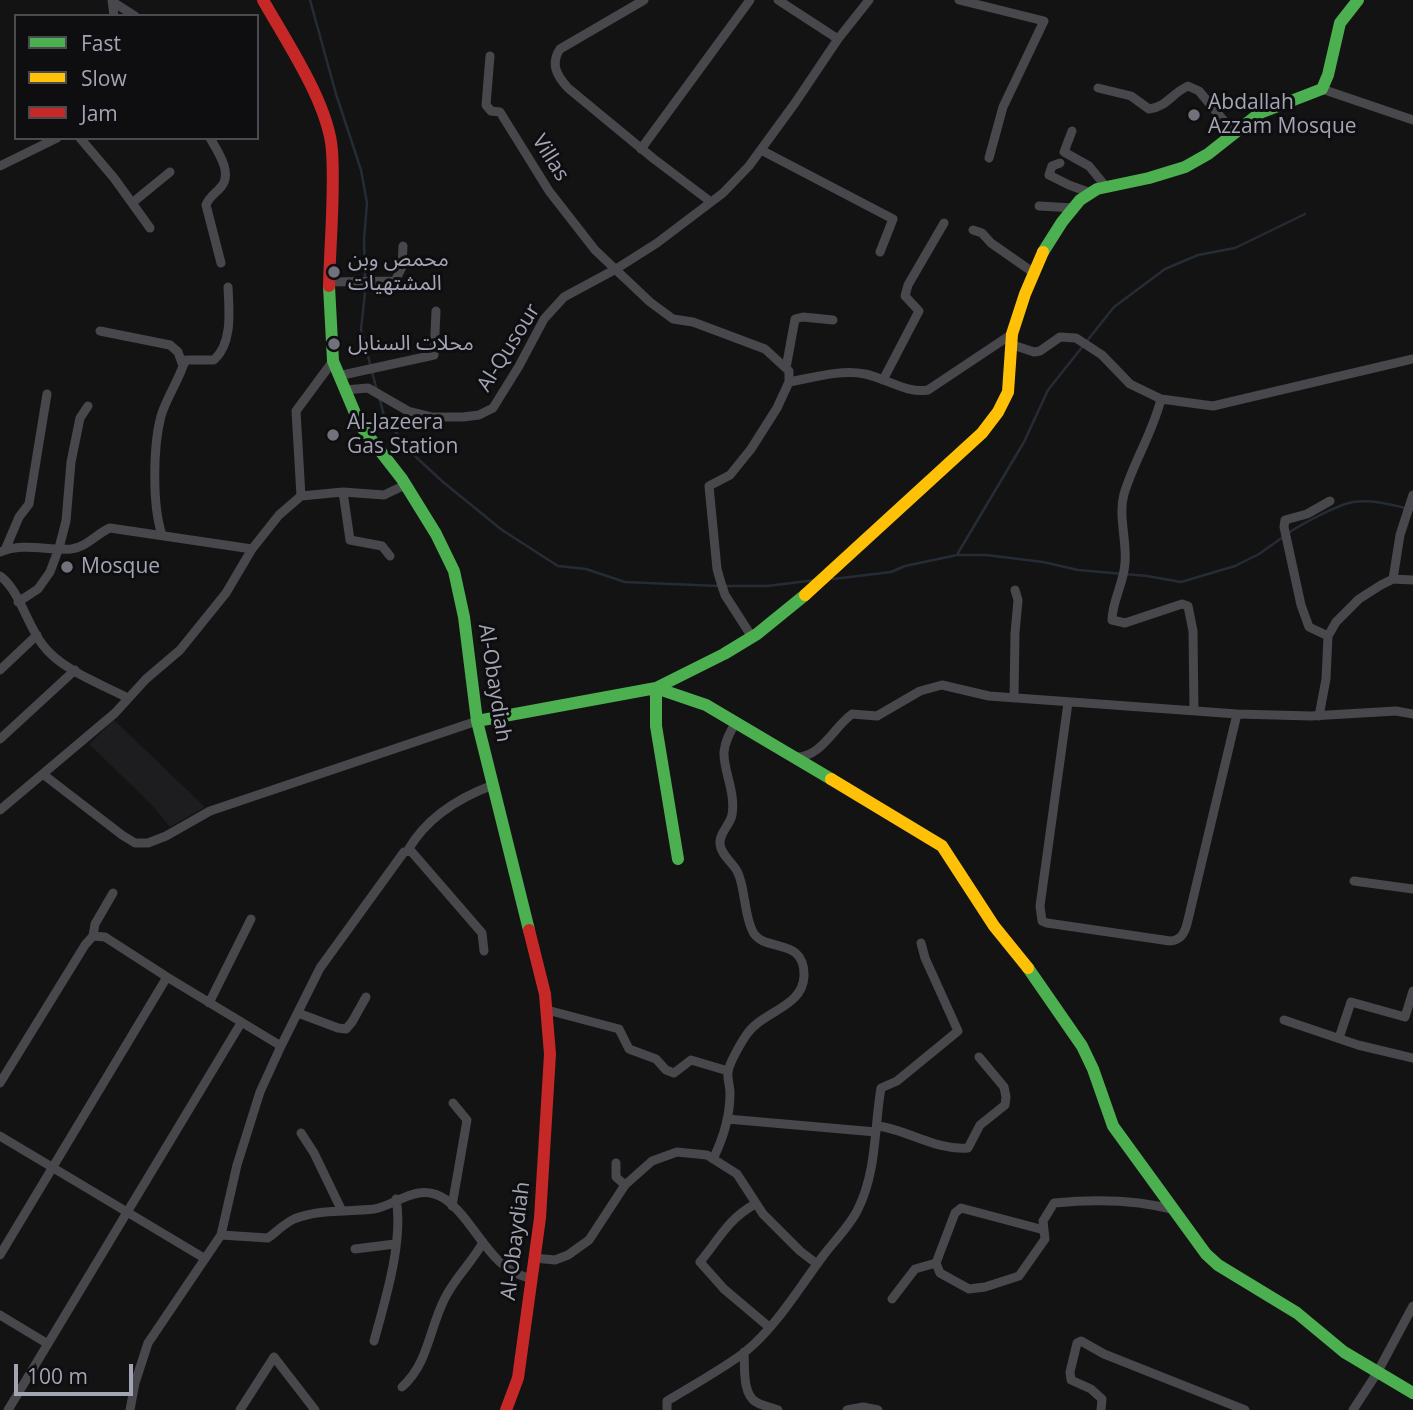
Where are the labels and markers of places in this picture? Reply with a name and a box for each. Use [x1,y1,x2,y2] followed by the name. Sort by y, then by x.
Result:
[1208,90,1357,140] place label: Abdallah Azzam Mosque
[1186,107,1202,123] marker: Abdallah Azzam Mosque
[348,247,449,297] place label: محمص وبن المشتهيات
[326,264,342,280] marker: محمص وبن المشتهيات
[348,331,474,357] place label: محلات السنابل
[326,336,342,352] marker: محلات السنابل
[347,410,458,460] place label: Al-Jazeera Gas Station
[325,427,341,443] marker: Al-Jazeera Gas Station
[81,554,160,580] place label: Mosque
[59,559,75,575] marker: Mosque

